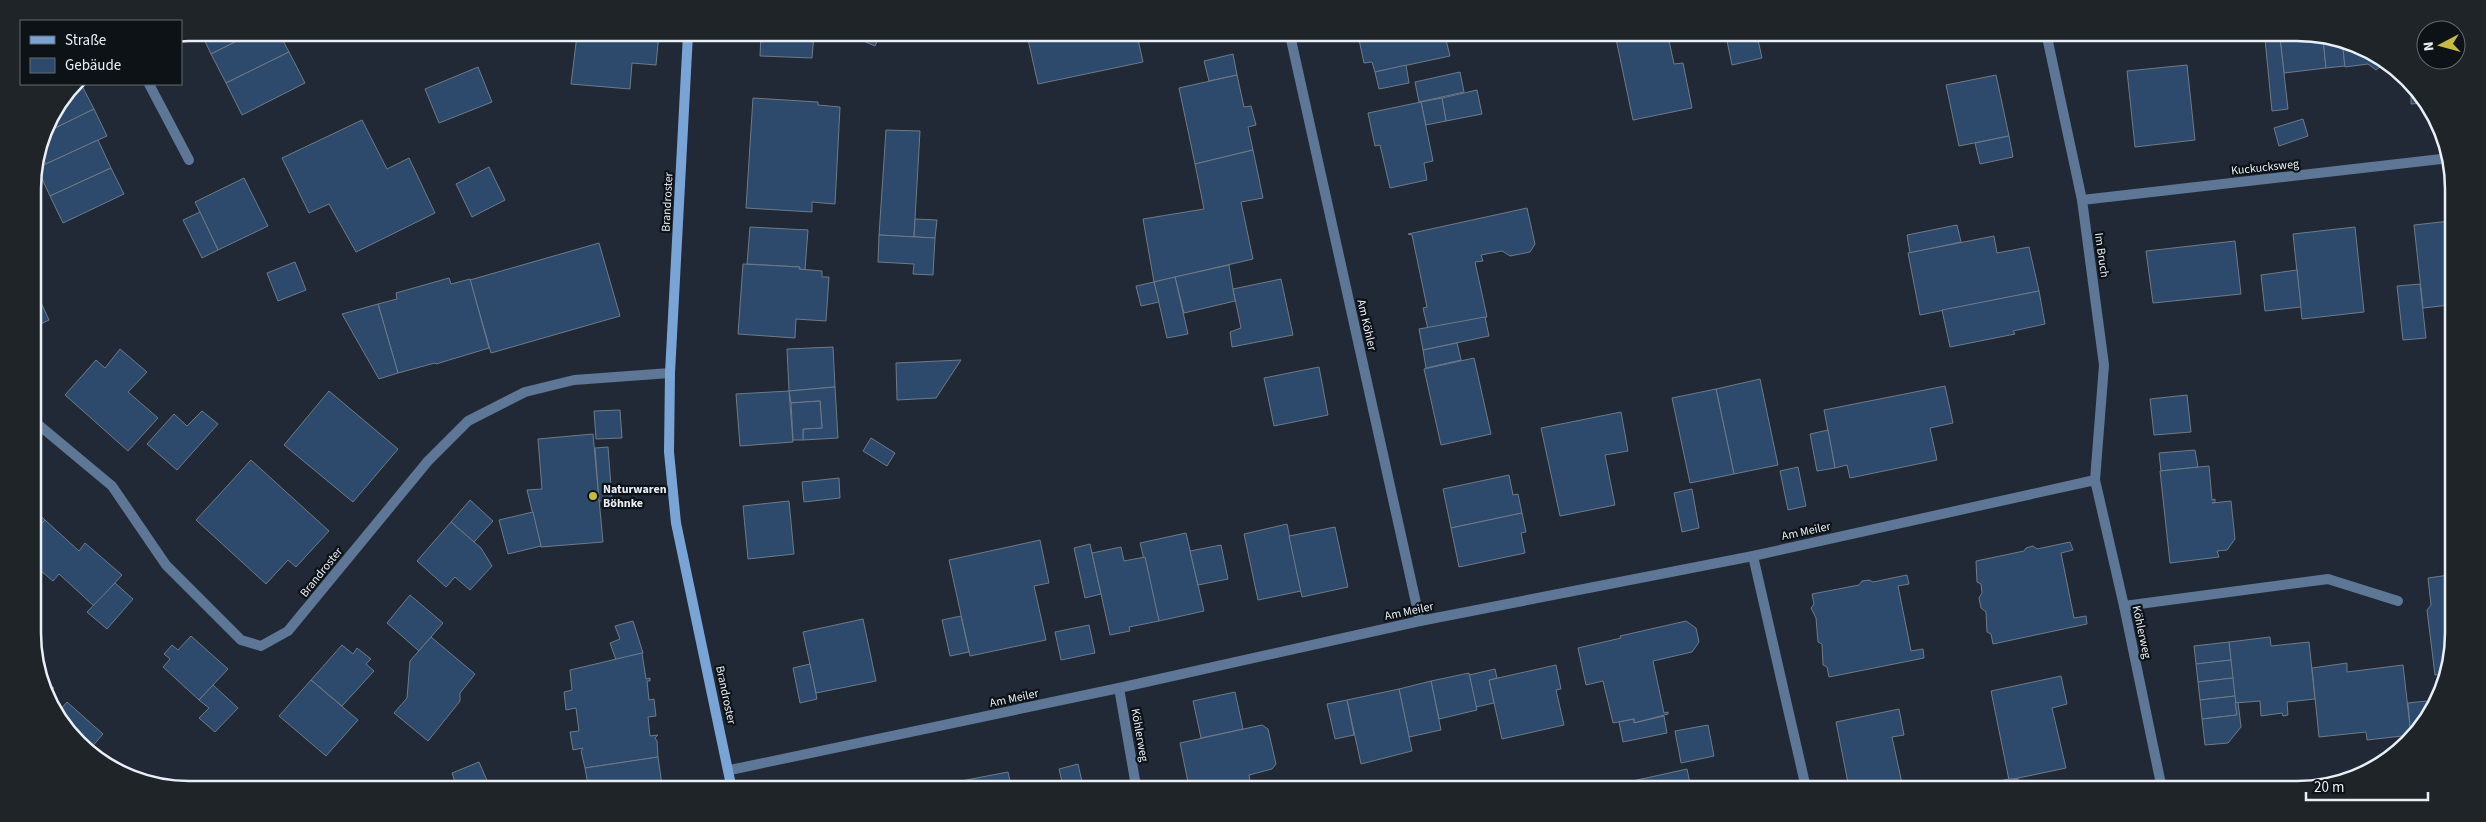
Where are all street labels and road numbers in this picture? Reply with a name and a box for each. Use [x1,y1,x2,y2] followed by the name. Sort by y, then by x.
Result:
[2230,155,2300,180] street label: Kuckucksweg
[657,171,678,232] street label: Brandroster
[2090,231,2113,279] street label: Im Bruch
[1352,298,1381,353] street label: Am Köhler
[1780,518,1833,545] street label: Am Meiler
[296,543,347,601] street label: Brandroster
[1383,598,1436,625] street label: Am Meiler
[2128,604,2155,660] street label: Köhlerweg
[711,664,740,727] street label: Brandroster
[988,685,1041,712] street label: Am Meiler
[1126,707,1153,763] street label: Köhlerweg

